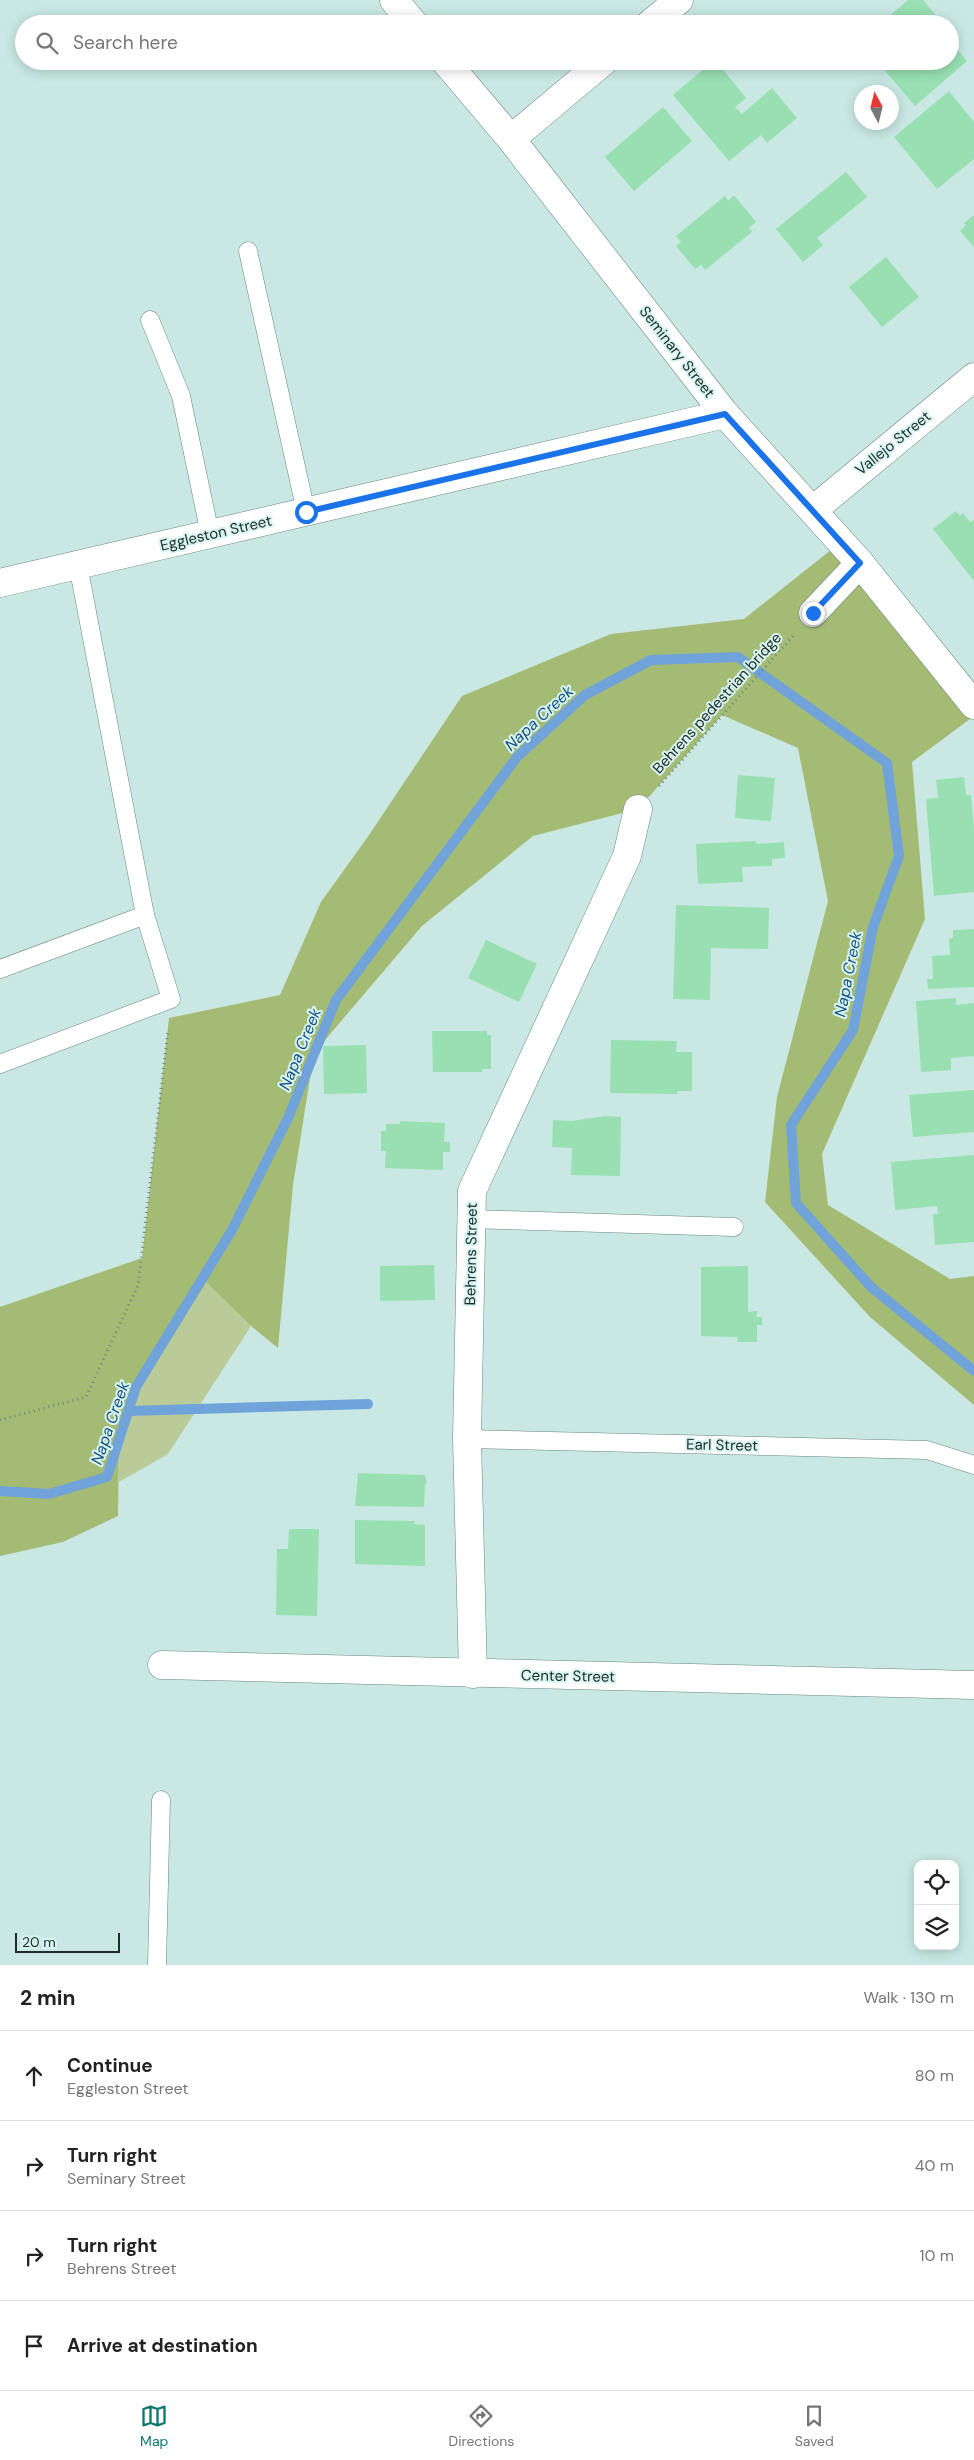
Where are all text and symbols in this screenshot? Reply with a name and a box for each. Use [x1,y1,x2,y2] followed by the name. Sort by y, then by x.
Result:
[15,15,959,70] search box
[33,29,61,57] icon: search
[73,30,178,55] text: Search here
[854,85,899,130] north arrow
[635,302,719,402] street label: Seminary Street
[851,406,935,480] street label: Vallejo Street
[295,501,318,524] route start
[158,510,274,556] street label: Eggleston Street
[802,602,825,625] route end
[648,628,786,778] street label: Behrens pedestrian bridge
[500,680,579,755] water label: Napa Creek
[829,929,867,1019] water label: Napa Creek
[274,1004,326,1093] water label: Napa Creek
[460,1202,482,1305] street label: Behrens Street
[86,1378,134,1467] water label: Napa Creek
[686,1434,758,1456] street label: Earl Street
[521,1665,615,1687] street label: Center Street
[914,1860,959,1950] map controls
[914,1860,959,1905] button: locate
[914,1905,959,1950] button: layers
[15,1930,120,1953] scale bar
[22,1933,56,1951] text: 20 m
[20,1984,76,2012] text: 2 min
[863,1987,954,2008] text: Walk · 130 m
[67,2053,153,2078] text: Continue
[20,2062,48,2090] icon: ahead
[915,2065,954,2086] text: 80 m
[67,2078,189,2099] text: Eggleston Street
[67,2143,157,2168] text: Turn right
[20,2152,48,2180] icon: right
[915,2155,954,2176] text: 40 m
[67,2168,186,2189] text: Seminary Street
[67,2233,157,2258] text: Turn right
[20,2242,48,2270] icon: right
[920,2245,954,2266] text: 10 m
[67,2258,176,2279] text: Behrens Street
[20,2332,48,2360] icon: arrive
[67,2333,258,2358] text: Arrive at destination
[140,2402,168,2450] tab: Map
[449,2402,514,2450] tab: Directions
[795,2402,834,2450] tab: Saved

